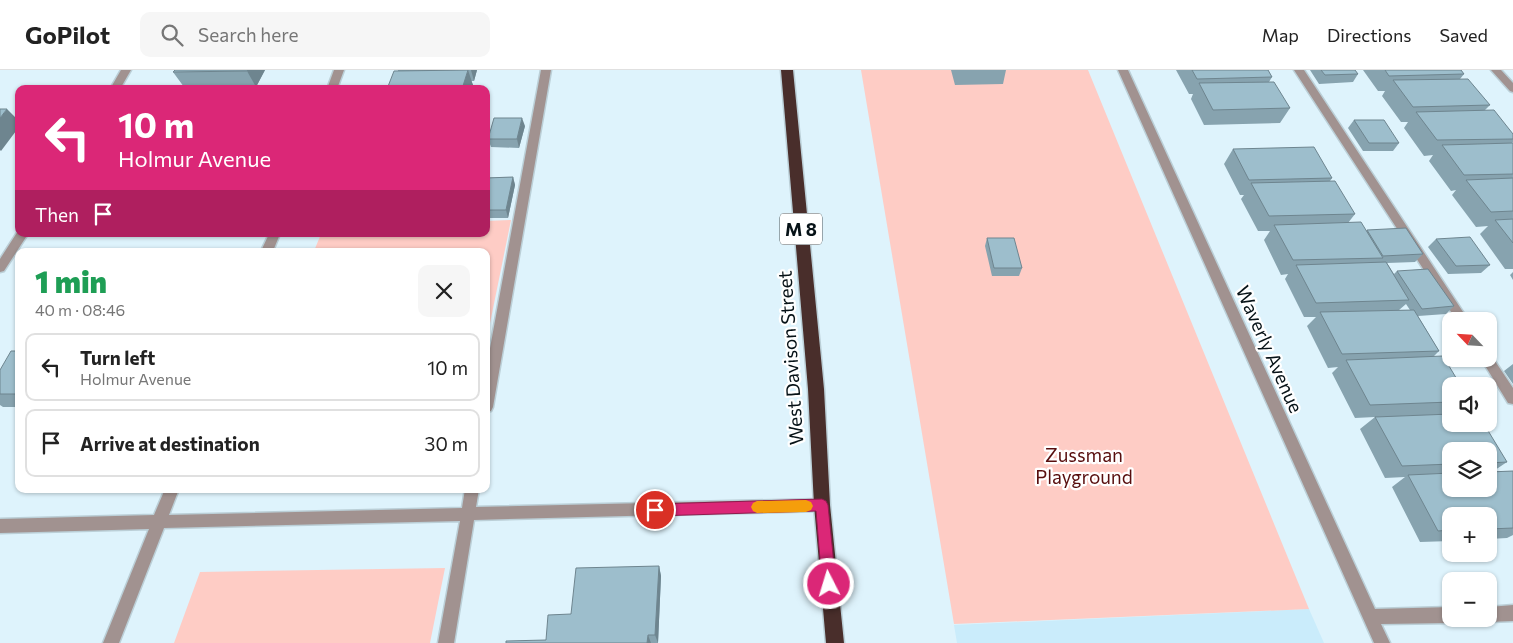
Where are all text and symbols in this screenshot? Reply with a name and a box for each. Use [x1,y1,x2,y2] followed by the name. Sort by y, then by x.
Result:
[140,12,490,57] search box
[25,20,110,49] text: GoPilot
[158,21,186,49] icon: search
[198,23,299,46] text: Search here
[1262,24,1299,46] text: Map
[1327,24,1411,46] text: Directions
[1439,24,1488,46] text: Saved
[118,102,194,145] text: 10 m
[35,105,100,170] icon: left
[118,145,271,172] text: Holmur Avenue
[89,200,117,228] icon: arrive
[35,203,79,226] text: Then
[780,214,822,244] road number: M 8
[35,262,107,299] text: 1 min
[418,265,470,317] button: close
[772,270,808,446] street label: West Davison Street
[1232,282,1308,416] street label: Waverly Avenue
[35,300,125,319] text: 40 m · 08:46
[1442,312,1498,368] north arrow
[1442,312,1497,627] map controls
[80,346,155,369] text: Turn left
[37,353,65,381] icon: left
[427,356,468,379] text: 10 m
[80,369,191,388] text: Holmur Avenue
[1442,377,1497,432] button: sound
[37,429,65,457] icon: arrive
[80,432,260,455] text: Arrive at destination
[425,432,468,455] text: 30 m
[1442,442,1497,497] button: layers
[1035,443,1133,488] park label: Zussman Playground
[634,489,676,531] pin
[641,496,669,524] icon: arrive
[1442,507,1497,562] button: +
[802,557,854,609] position arrow
[1442,572,1497,627] button: −

